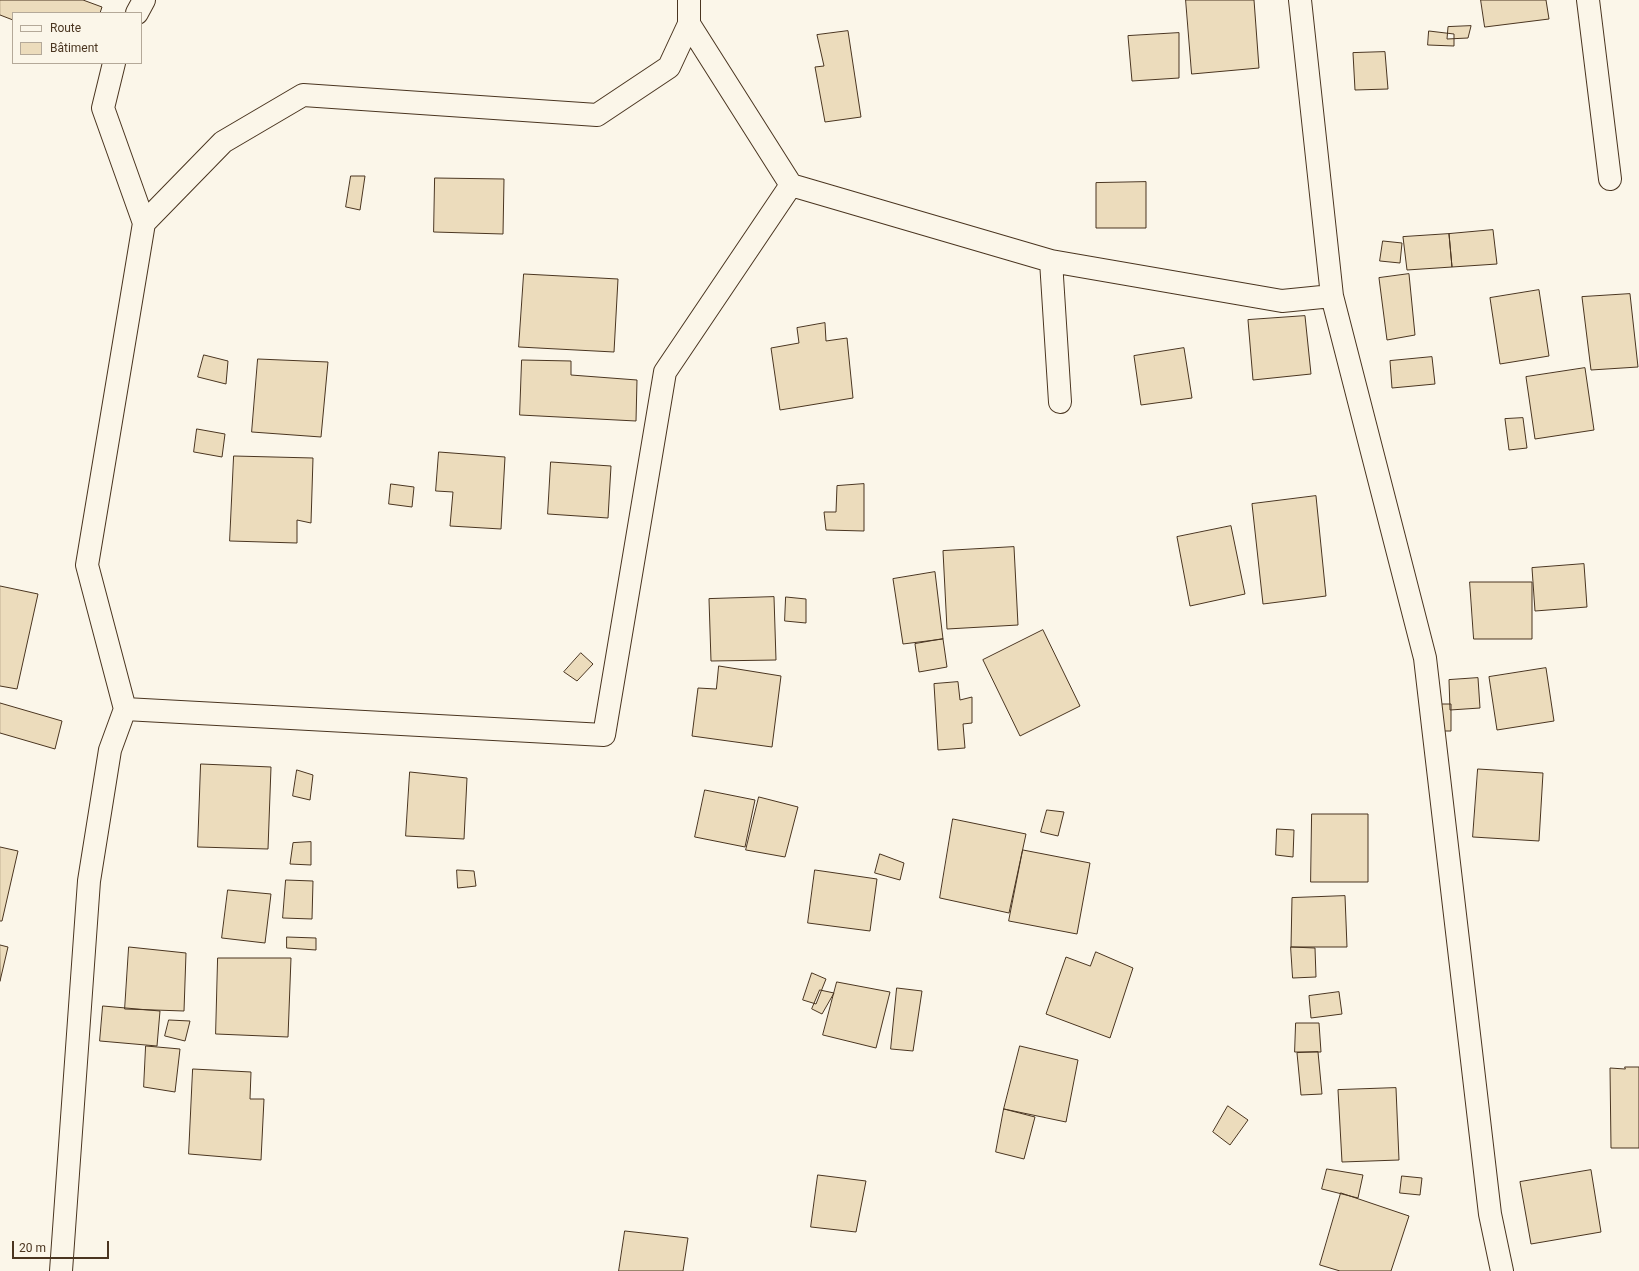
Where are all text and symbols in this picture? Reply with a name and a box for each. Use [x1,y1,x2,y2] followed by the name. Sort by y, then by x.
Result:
[12,12,142,64] legend
[50,21,81,35] text: Route
[50,41,98,55] text: Bâtiment
[14,1233,111,1259] scale bar
[19,1241,46,1255] text: 20 m

